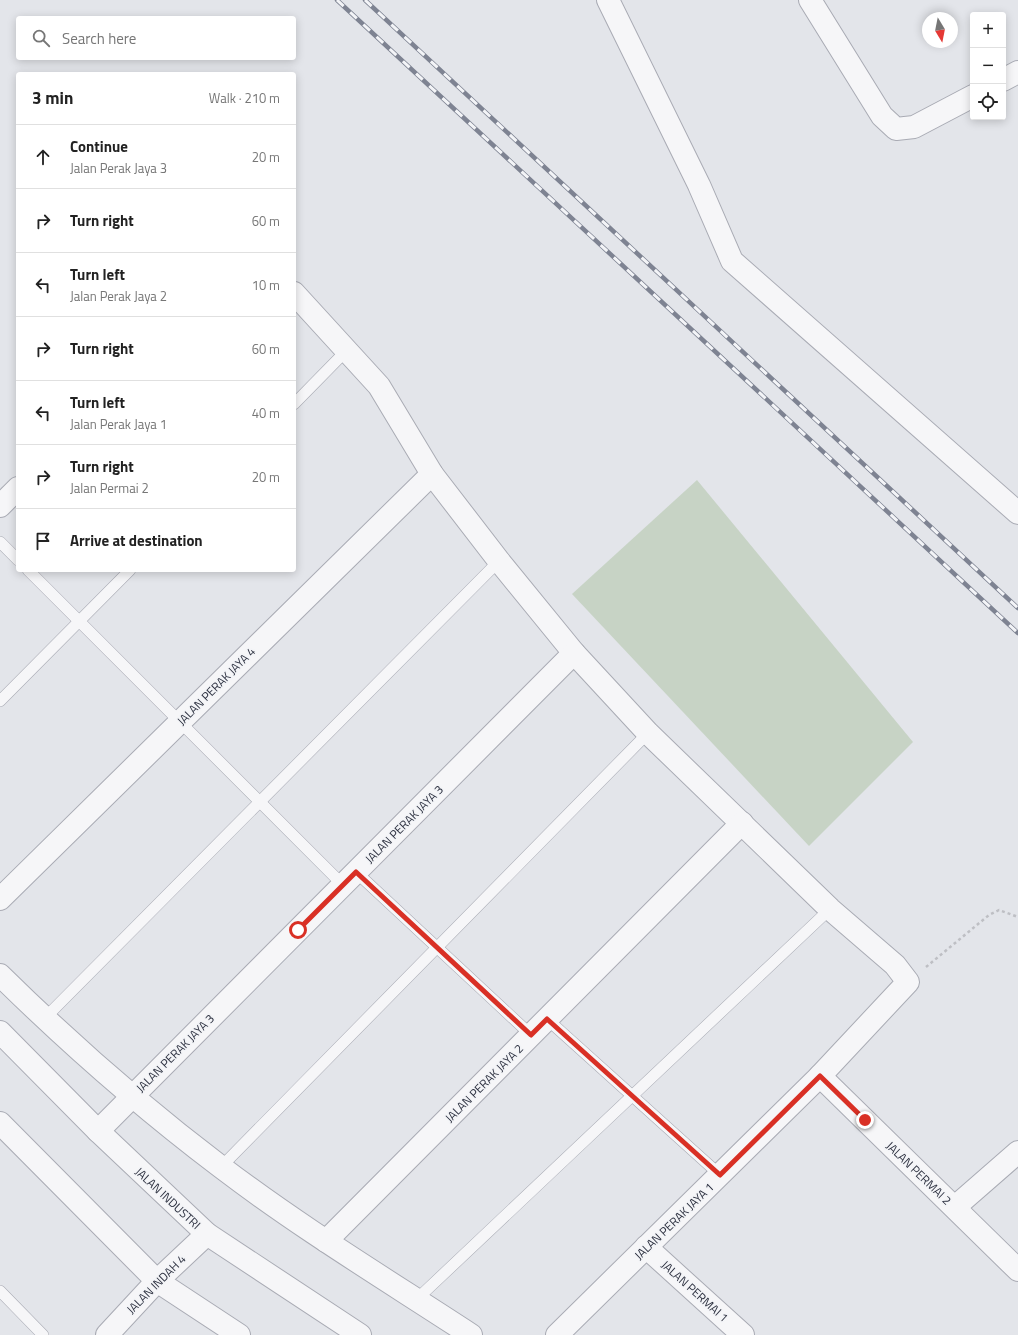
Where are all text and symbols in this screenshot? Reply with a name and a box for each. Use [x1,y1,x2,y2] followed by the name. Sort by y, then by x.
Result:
[922,12,958,48] north arrow
[970,12,1006,120] map controls
[970,12,1006,48] button: +
[16,16,296,60] search box
[30,27,52,49] icon: search
[62,27,136,50] text: Search here
[970,48,1006,84] button: −
[970,84,1006,120] button: locate
[32,85,73,111] text: 3 min
[209,88,280,108] text: Walk · 210 m
[70,135,128,158] text: Continue
[32,146,54,168] icon: ahead
[252,147,280,167] text: 20 m
[70,158,167,178] text: Jalan Perak Jaya 3
[70,209,134,232] text: Turn right
[32,210,54,232] icon: right
[252,211,280,231] text: 60 m
[70,263,125,286] text: Turn left
[32,274,54,296] icon: left
[252,275,280,295] text: 10 m
[70,286,167,306] text: Jalan Perak Jaya 2
[70,337,134,360] text: Turn right
[32,338,54,360] icon: right
[252,339,280,359] text: 60 m
[70,391,125,414] text: Turn left
[32,402,54,424] icon: left
[252,403,280,423] text: 40 m
[70,414,167,434] text: Jalan Perak Jaya 1
[70,455,134,478] text: Turn right
[32,466,54,488] icon: right
[252,467,280,487] text: 20 m
[70,478,149,498] text: Jalan Permai 2
[70,529,203,552] text: Arrive at destination
[32,530,54,552] icon: arrive
[172,642,260,730] street label: JALAN PERAK JAYA 4
[360,780,448,868] street label: JALAN PERAK JAYA 3
[289,921,307,939] route start
[131,1009,219,1097] street label: JALAN PERAK JAYA 3
[440,1039,528,1127] street label: JALAN PERAK JAYA 2
[856,1111,874,1129] route end
[882,1137,956,1209] street label: JALAN PERMAI 2
[131,1162,205,1234] street label: JALAN INDUSTRI
[630,1178,718,1264] street label: JALAN PERAK JAYA 1
[122,1250,190,1318] street label: JALAN INDAH 4
[657,1256,733,1326] street label: JALAN PERMAI 1

